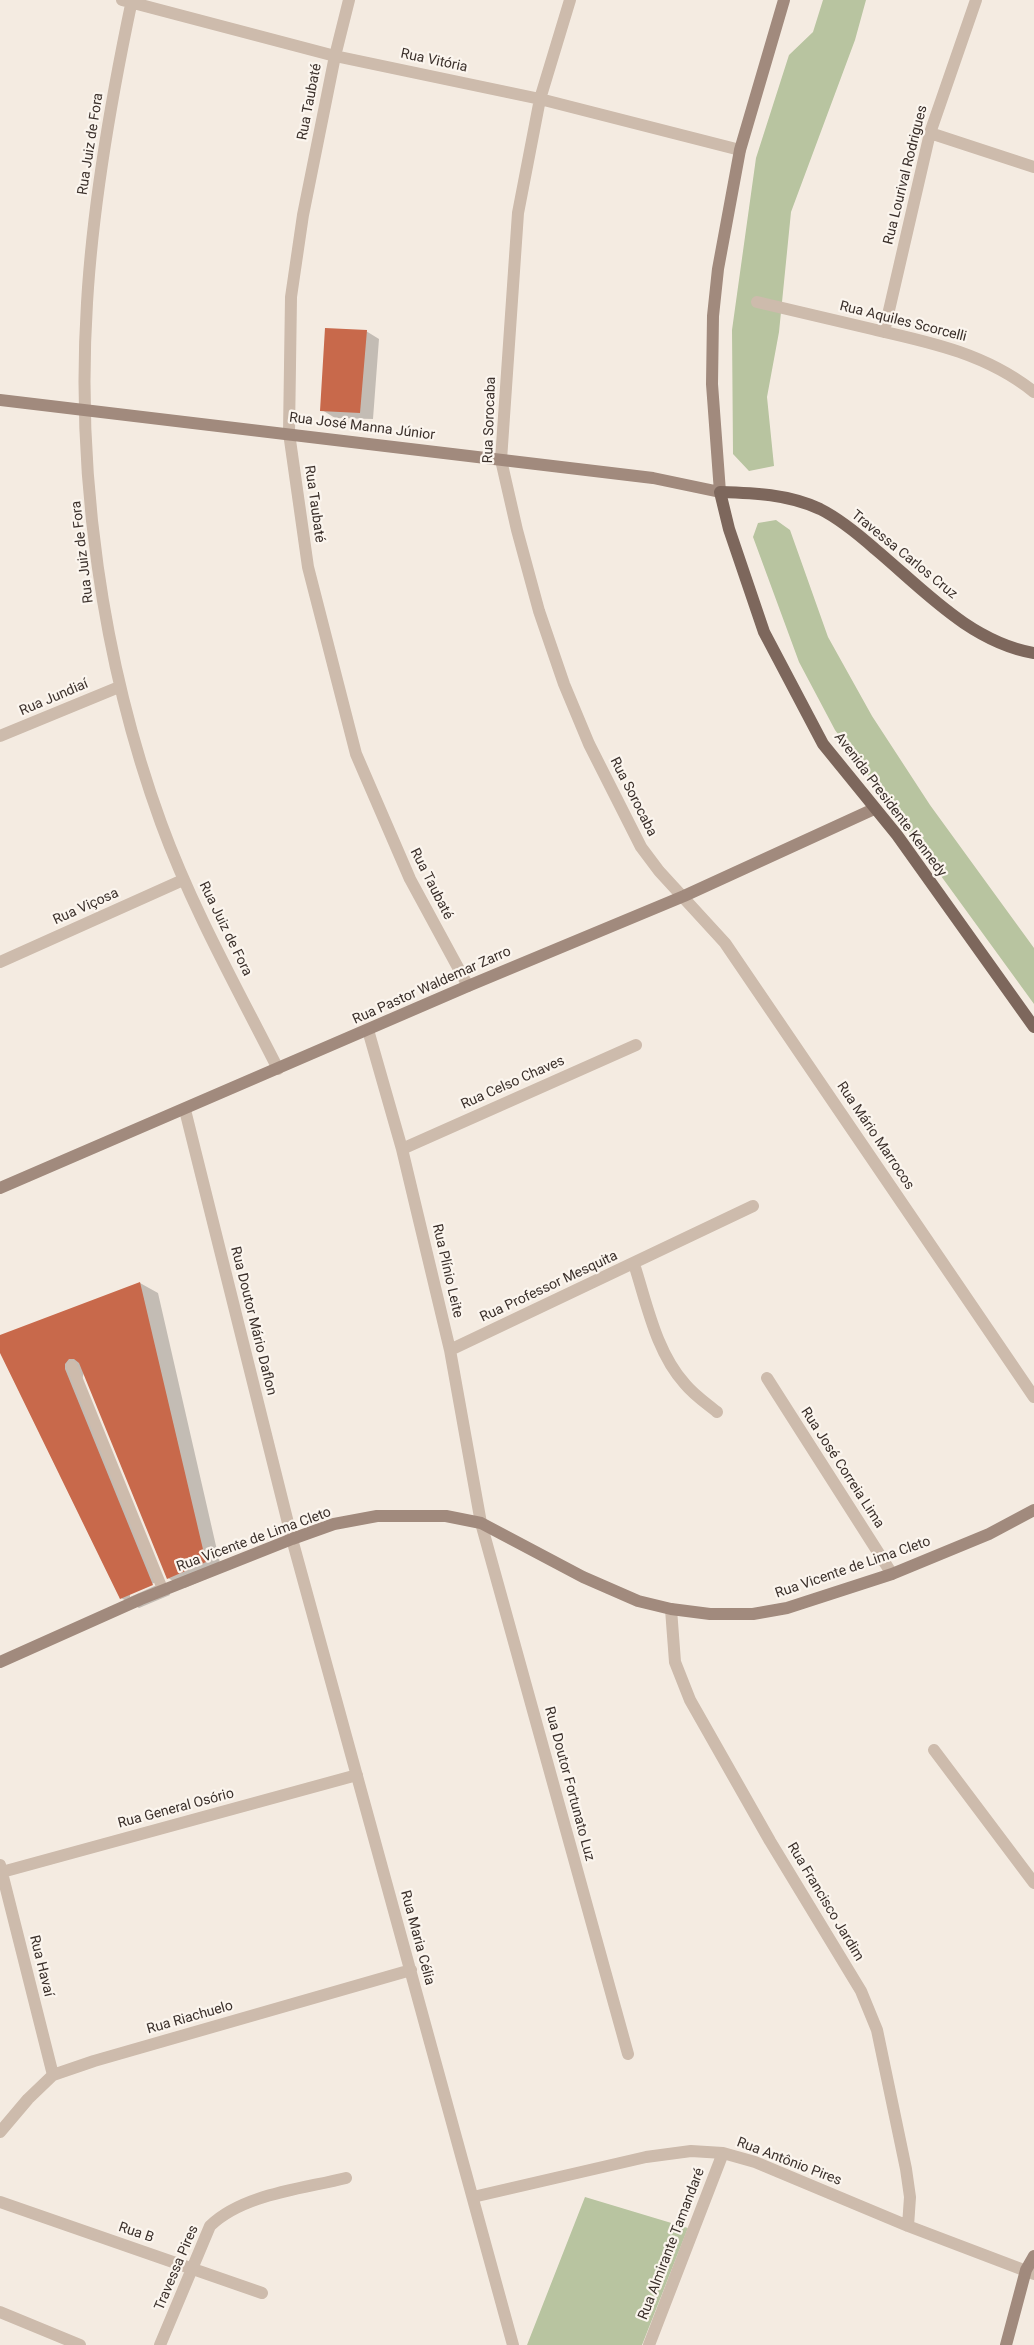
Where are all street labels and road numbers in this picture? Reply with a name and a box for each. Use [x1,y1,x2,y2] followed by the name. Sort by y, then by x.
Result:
[399,46,469,76] street label: Rua Vitória
[294,62,326,142] street label: Rua Taubaté
[75,92,107,196] street label: Rua Juiz de Fora
[881,104,931,246] street label: Rua Lourival Rodrigues
[838,298,968,346] street label: Rua Aquiles Scorcelli
[480,376,500,464] street label: Rua Sorocaba
[288,410,436,444] street label: Rua José Manna Júnior
[300,464,328,544] street label: Rua Taubaté
[68,500,98,604] street label: Rua Juiz de Fora
[848,507,960,603] street label: Travessa Carlos Cruz
[17,676,91,720] street label: Rua Jundiaí
[830,729,950,881] street label: Avenida Presidente Kennedy
[606,755,660,839] street label: Rua Sorocaba
[406,846,456,922] street label: Rua Taubaté
[195,879,255,979] street label: Rua Juiz de Fora
[51,885,121,929] street label: Rua Viçosa
[350,943,514,1029] street label: Rua Pastor Waldemar Zarro
[459,1053,567,1113] street label: Rua Celso Chaves
[833,1079,917,1193] street label: Rua Mário Marrocos
[428,1222,466,1320] street label: Rua Plínio Leite
[226,1245,280,1397] street label: Rua Doutor Mário Daflon
[478,1248,620,1326] street label: Rua Professor Mesquita
[797,1405,887,1531] street label: Rua José Correia Lima
[174,1504,334,1576] street label: Rua Vicente de Lima Cleto
[773,1533,933,1603] street label: Rua Vicente de Lima Cleto
[540,1705,598,1863] street label: Rua Doutor Fortunato Luz
[116,1785,236,1833] street label: Rua General Osório
[783,1840,867,1964] street label: Rua Francisco Jardim
[396,1889,438,1987] street label: Rua Maria Célia
[25,1934,57,1998] street label: Rua Havaí
[145,1998,235,2038] street label: Rua Riachuelo
[734,2134,844,2190] street label: Rua Antônio Pires
[635,2166,709,2322] street label: Rua Almirante Tamandaré
[116,2219,156,2247] street label: Rua B
[151,2223,203,2313] street label: Travessa Pires

